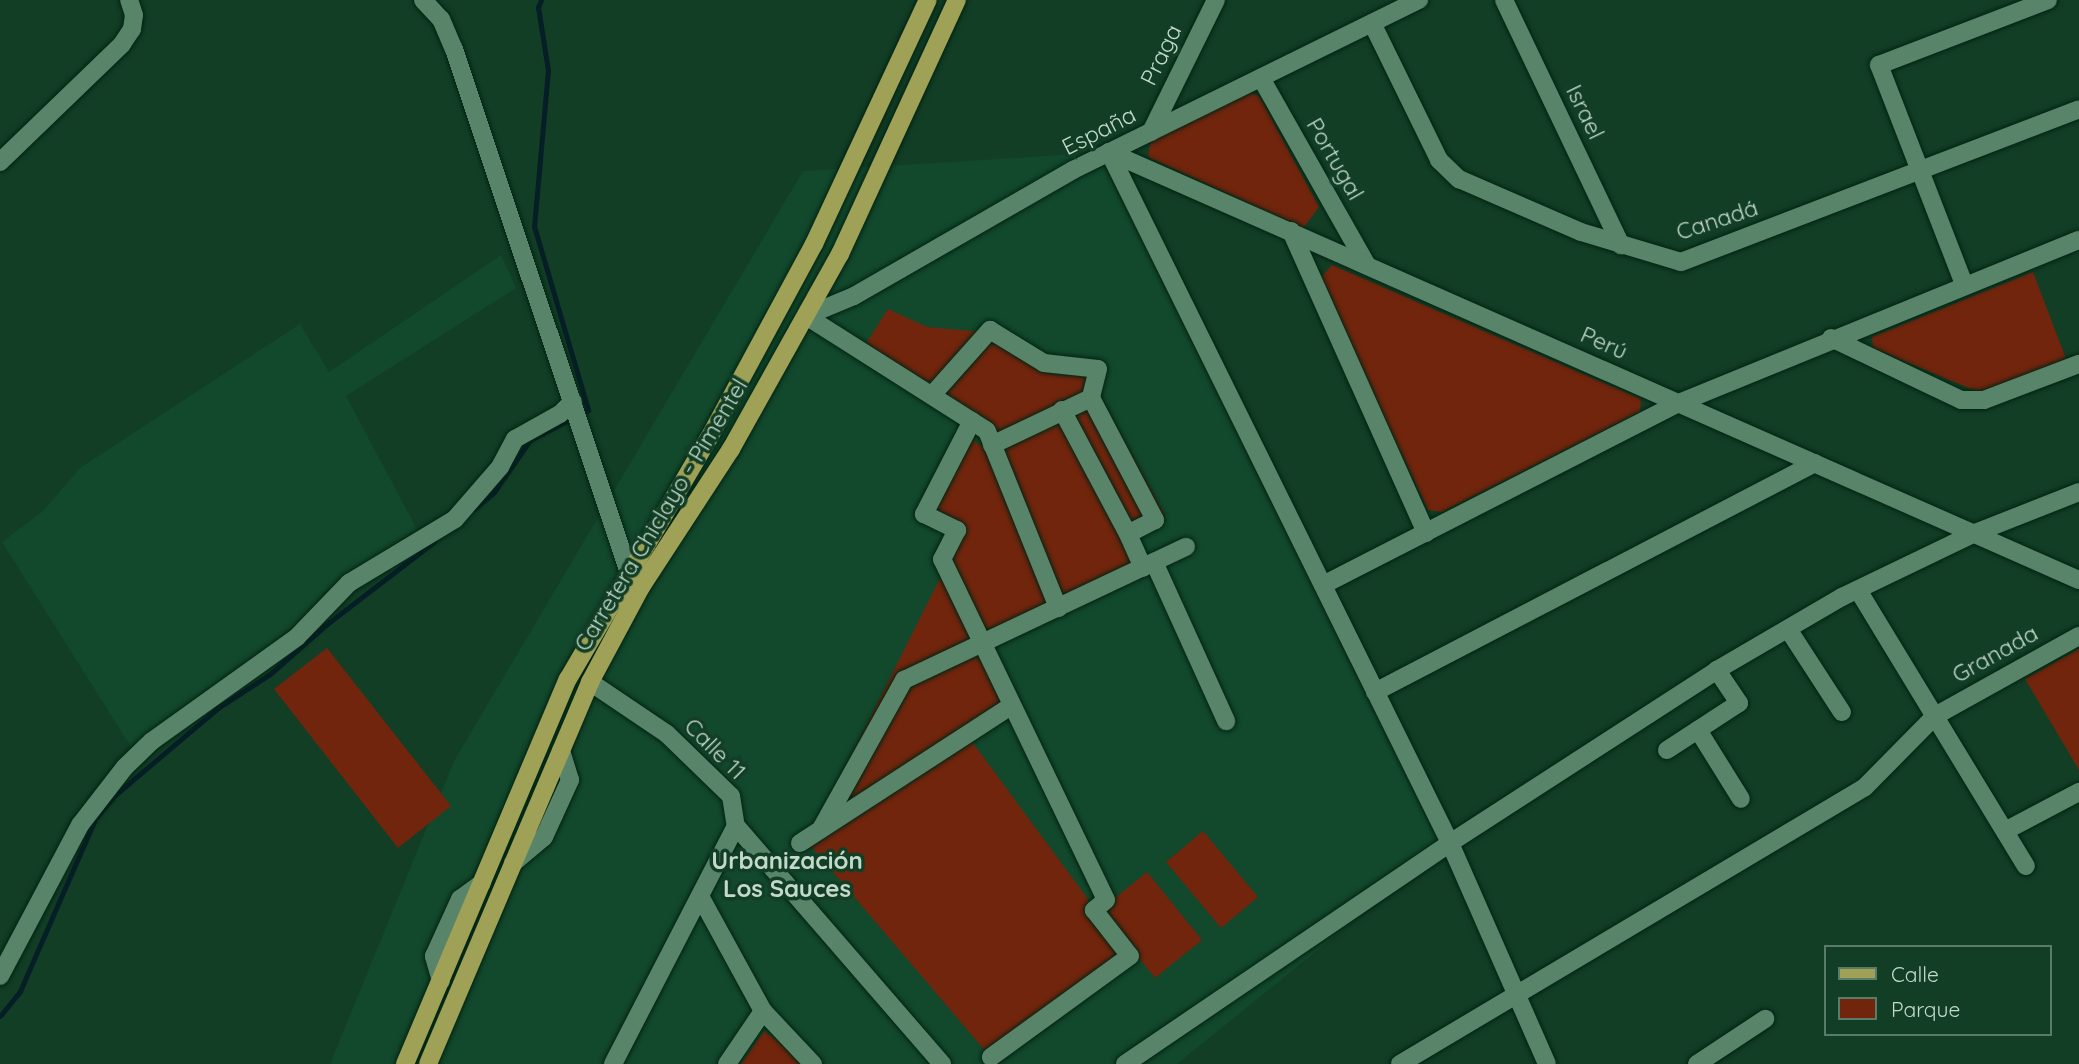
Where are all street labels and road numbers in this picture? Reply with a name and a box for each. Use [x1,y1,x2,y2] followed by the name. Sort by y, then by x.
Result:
[1134,20,1188,90] street label: Praga
[1560,80,1610,144] street label: Israel
[1058,101,1140,161] street label: España
[1300,113,1370,205] street label: Portugal
[1673,194,1761,246] street label: Canadá
[1576,321,1632,365] street label: Perú
[569,374,753,656] street label: Carretera Chiclayo - Pimentel
[1947,619,2043,689] street label: Granada
[679,713,751,785] street label: Calle 11

